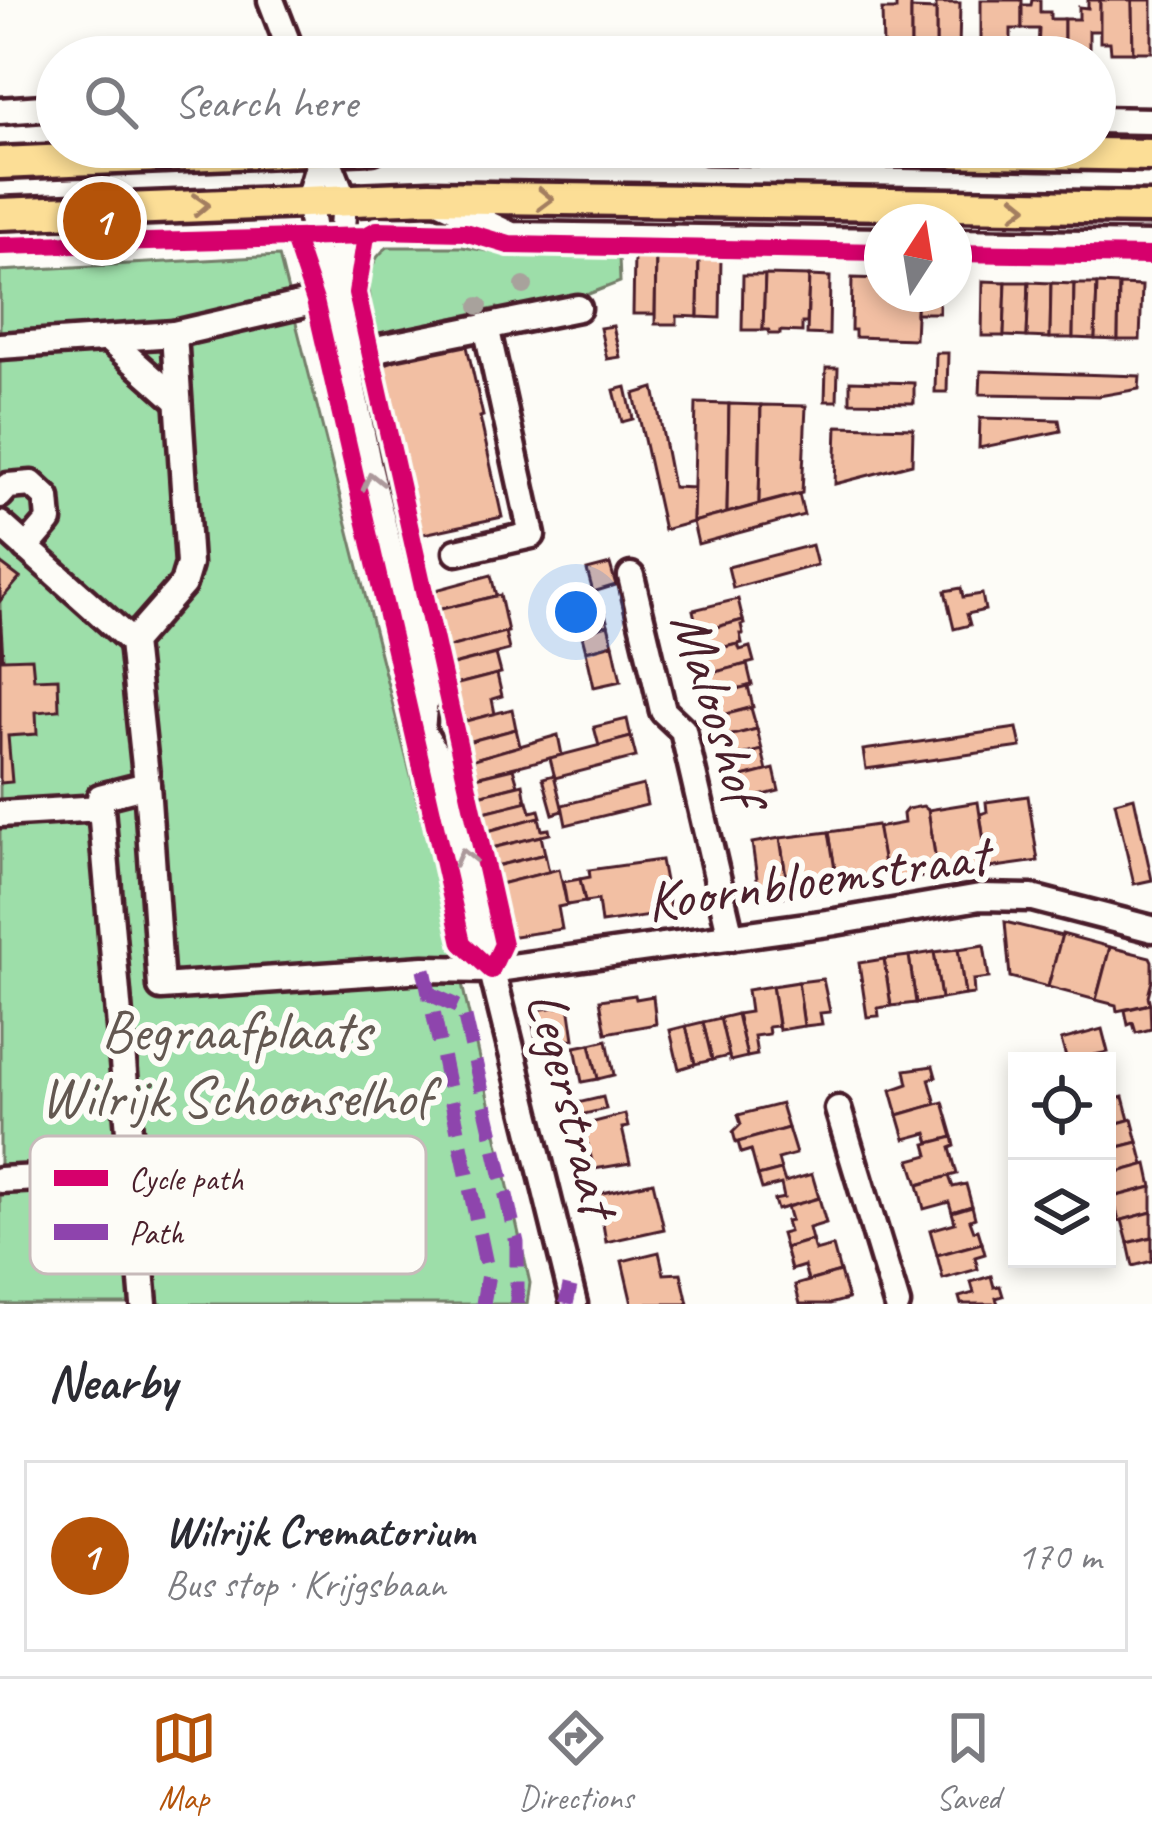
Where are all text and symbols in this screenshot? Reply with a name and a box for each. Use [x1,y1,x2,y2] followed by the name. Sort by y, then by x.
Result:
[36,36,1116,168] search box
[78,69,144,135] icon: search
[174,74,357,131] text: Search here
[63,176,141,266] pin: 1
[536,186,555,212] one-way arrow
[192,192,211,218] one-way arrow
[1010,193,1029,219] one-way arrow
[864,204,972,312] north arrow
[361,472,386,492] one-way arrow
[546,582,606,642] your location
[655,603,785,824] street label: Malooshof
[642,817,999,938] street label: Koornbloemstraat
[453,847,478,867] one-way arrow
[511,984,637,1230] street label: Legerstraat
[41,995,443,1133] park label: Begraafplaats Wilrijk Schoonselhof
[1008,1052,1116,1268] map controls
[1008,1052,1116,1160] button: locate
[30,1136,426,1274] legend
[129,1158,244,1200] text: Cycle path
[1008,1160,1116,1268] button: layers
[129,1212,185,1254] text: Path
[48,1350,176,1414] text: Nearby
[165,1503,475,1560] text: Wilrijk Crematorium
[81,1532,99,1581] text: 1
[1017,1532,1101,1581] text: 170 m
[165,1560,446,1609] text: Bus stop · Krijgsbaan
[151,1705,217,1819] tab: Map
[519,1705,633,1819] tab: Directions
[935,1705,1001,1819] tab: Saved

